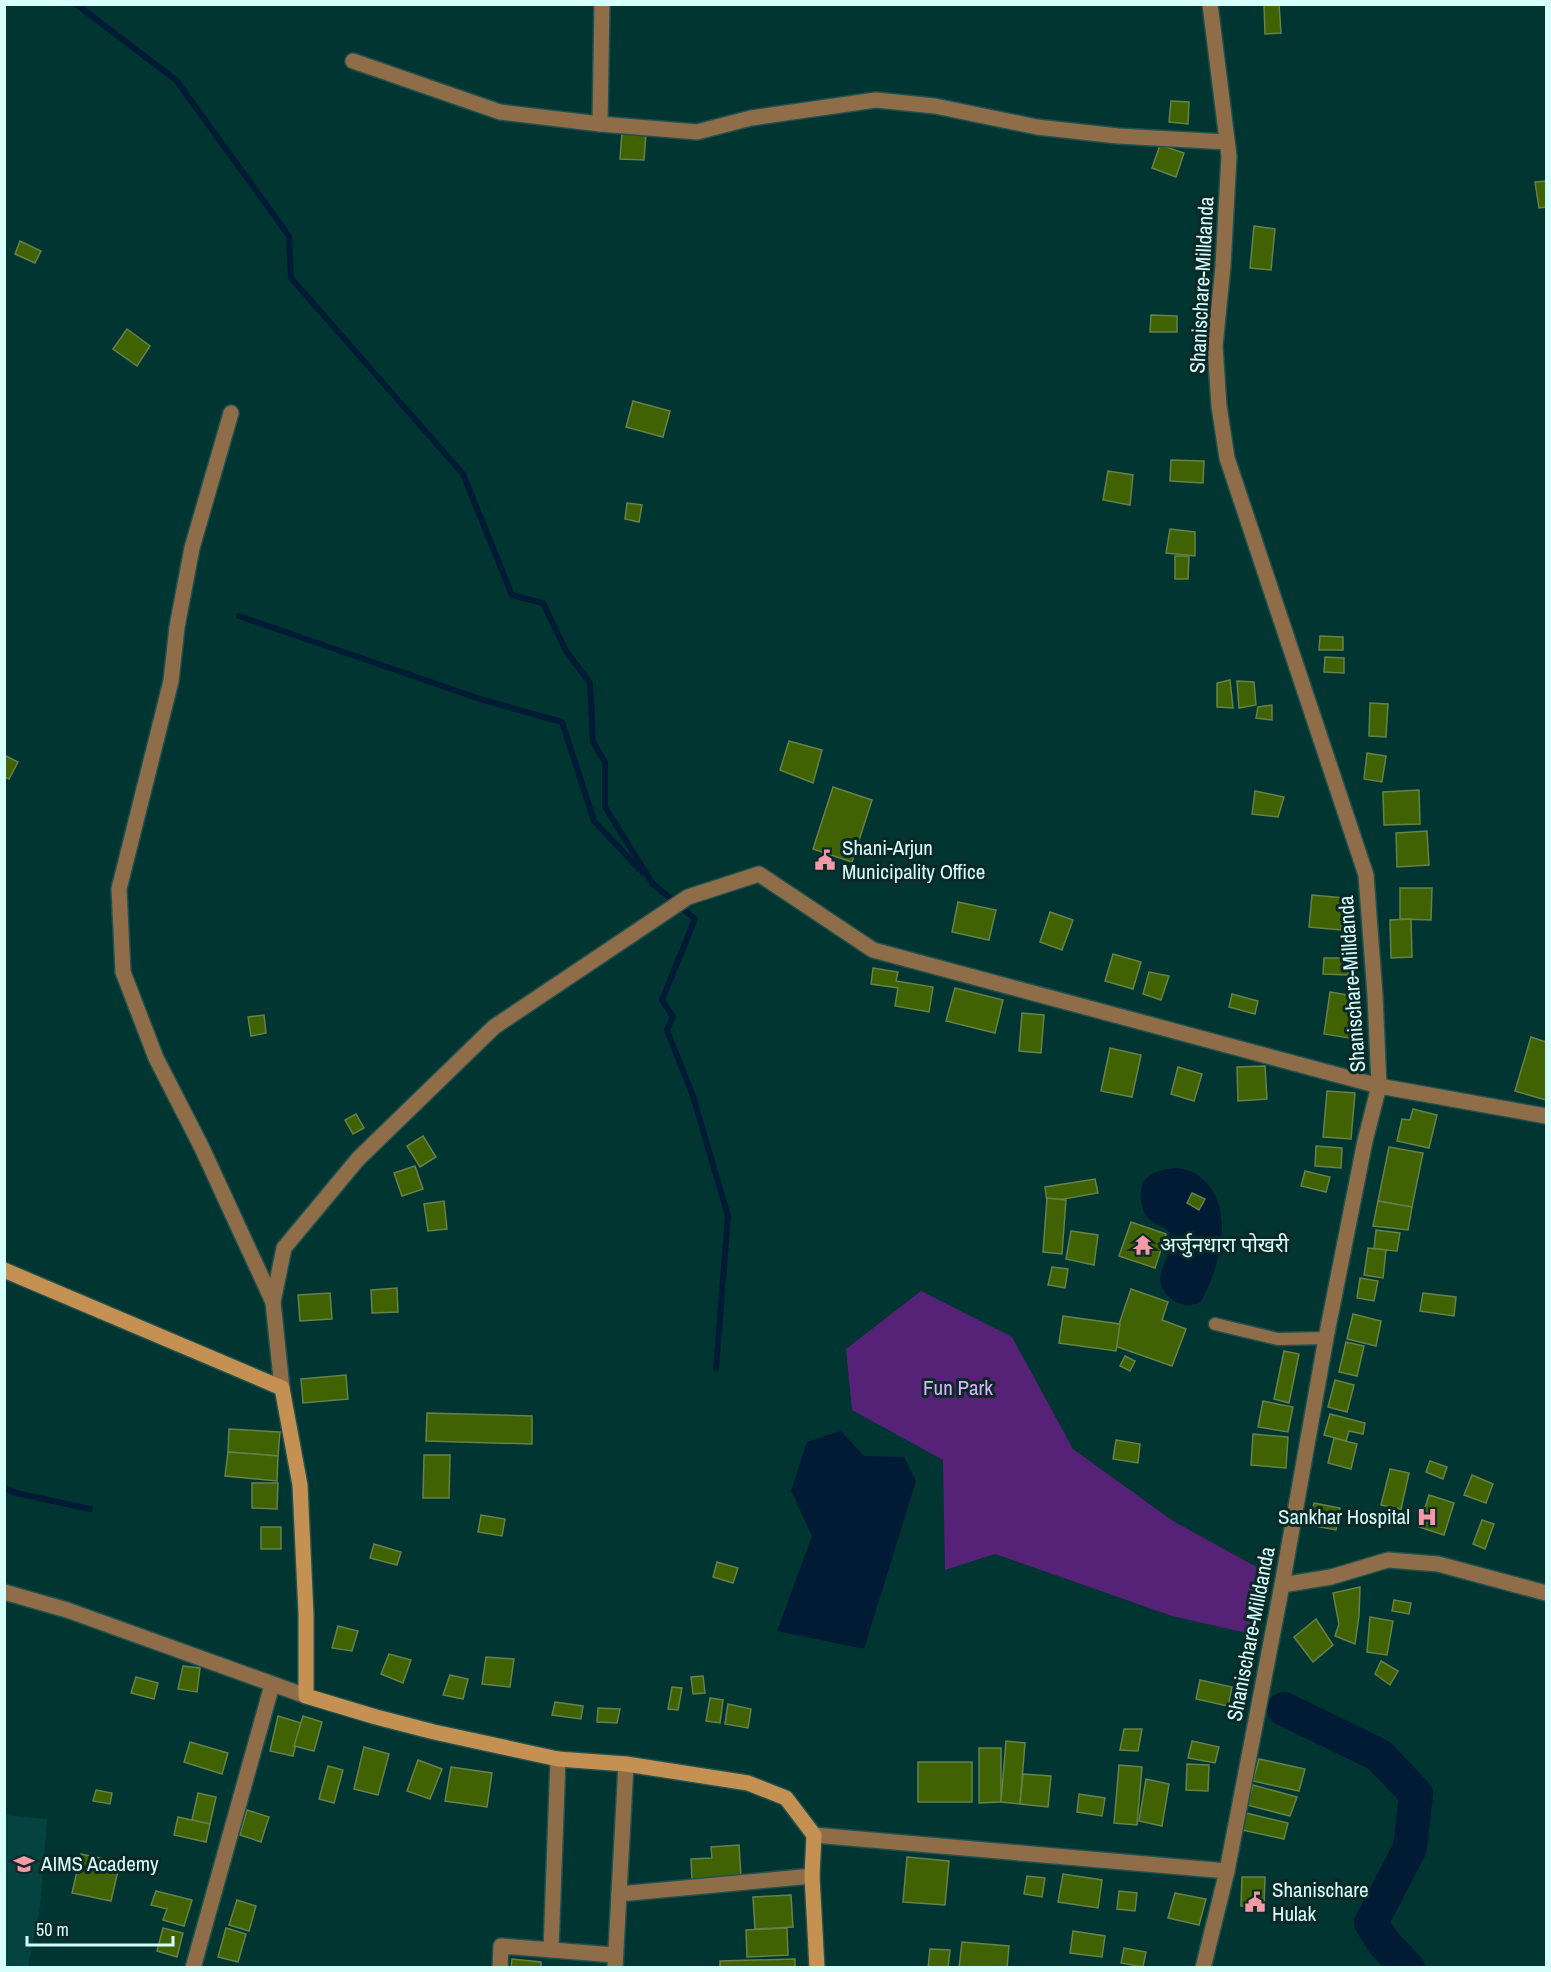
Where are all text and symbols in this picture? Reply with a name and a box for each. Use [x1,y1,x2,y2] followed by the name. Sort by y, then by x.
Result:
[1182,195,1221,374] street label: Shanischare-Milldanda
[842,833,985,886] place label: Shani-Arjun Municipality Office
[813,848,837,872] public building icon: Shani-Arjun Municipality Office
[1331,894,1372,1073] street label: Shanischare-Milldanda
[1160,1230,1290,1259] place label: अर्जुनधारा पोखरी
[1131,1233,1155,1257] temple icon: अर्जुनधारा पोखरी
[923,1373,993,1402] park label: Fun Park
[1278,1502,1410,1531] place label: Sankhar Hospital
[1415,1505,1439,1529] hospital icon: Sankhar Hospital
[1219,1544,1282,1724] street label: Shanischare-Milldanda
[40,1849,159,1878] place label: AIMS Academy
[12,1852,36,1876] school or university icon: AIMS Academy
[1272,1875,1369,1928] place label: Shanischare Hulak
[1243,1890,1267,1914] public building icon: Shanischare Hulak
[27,1909,172,1947] scale bar
[36,1917,69,1942] text: 50 m

